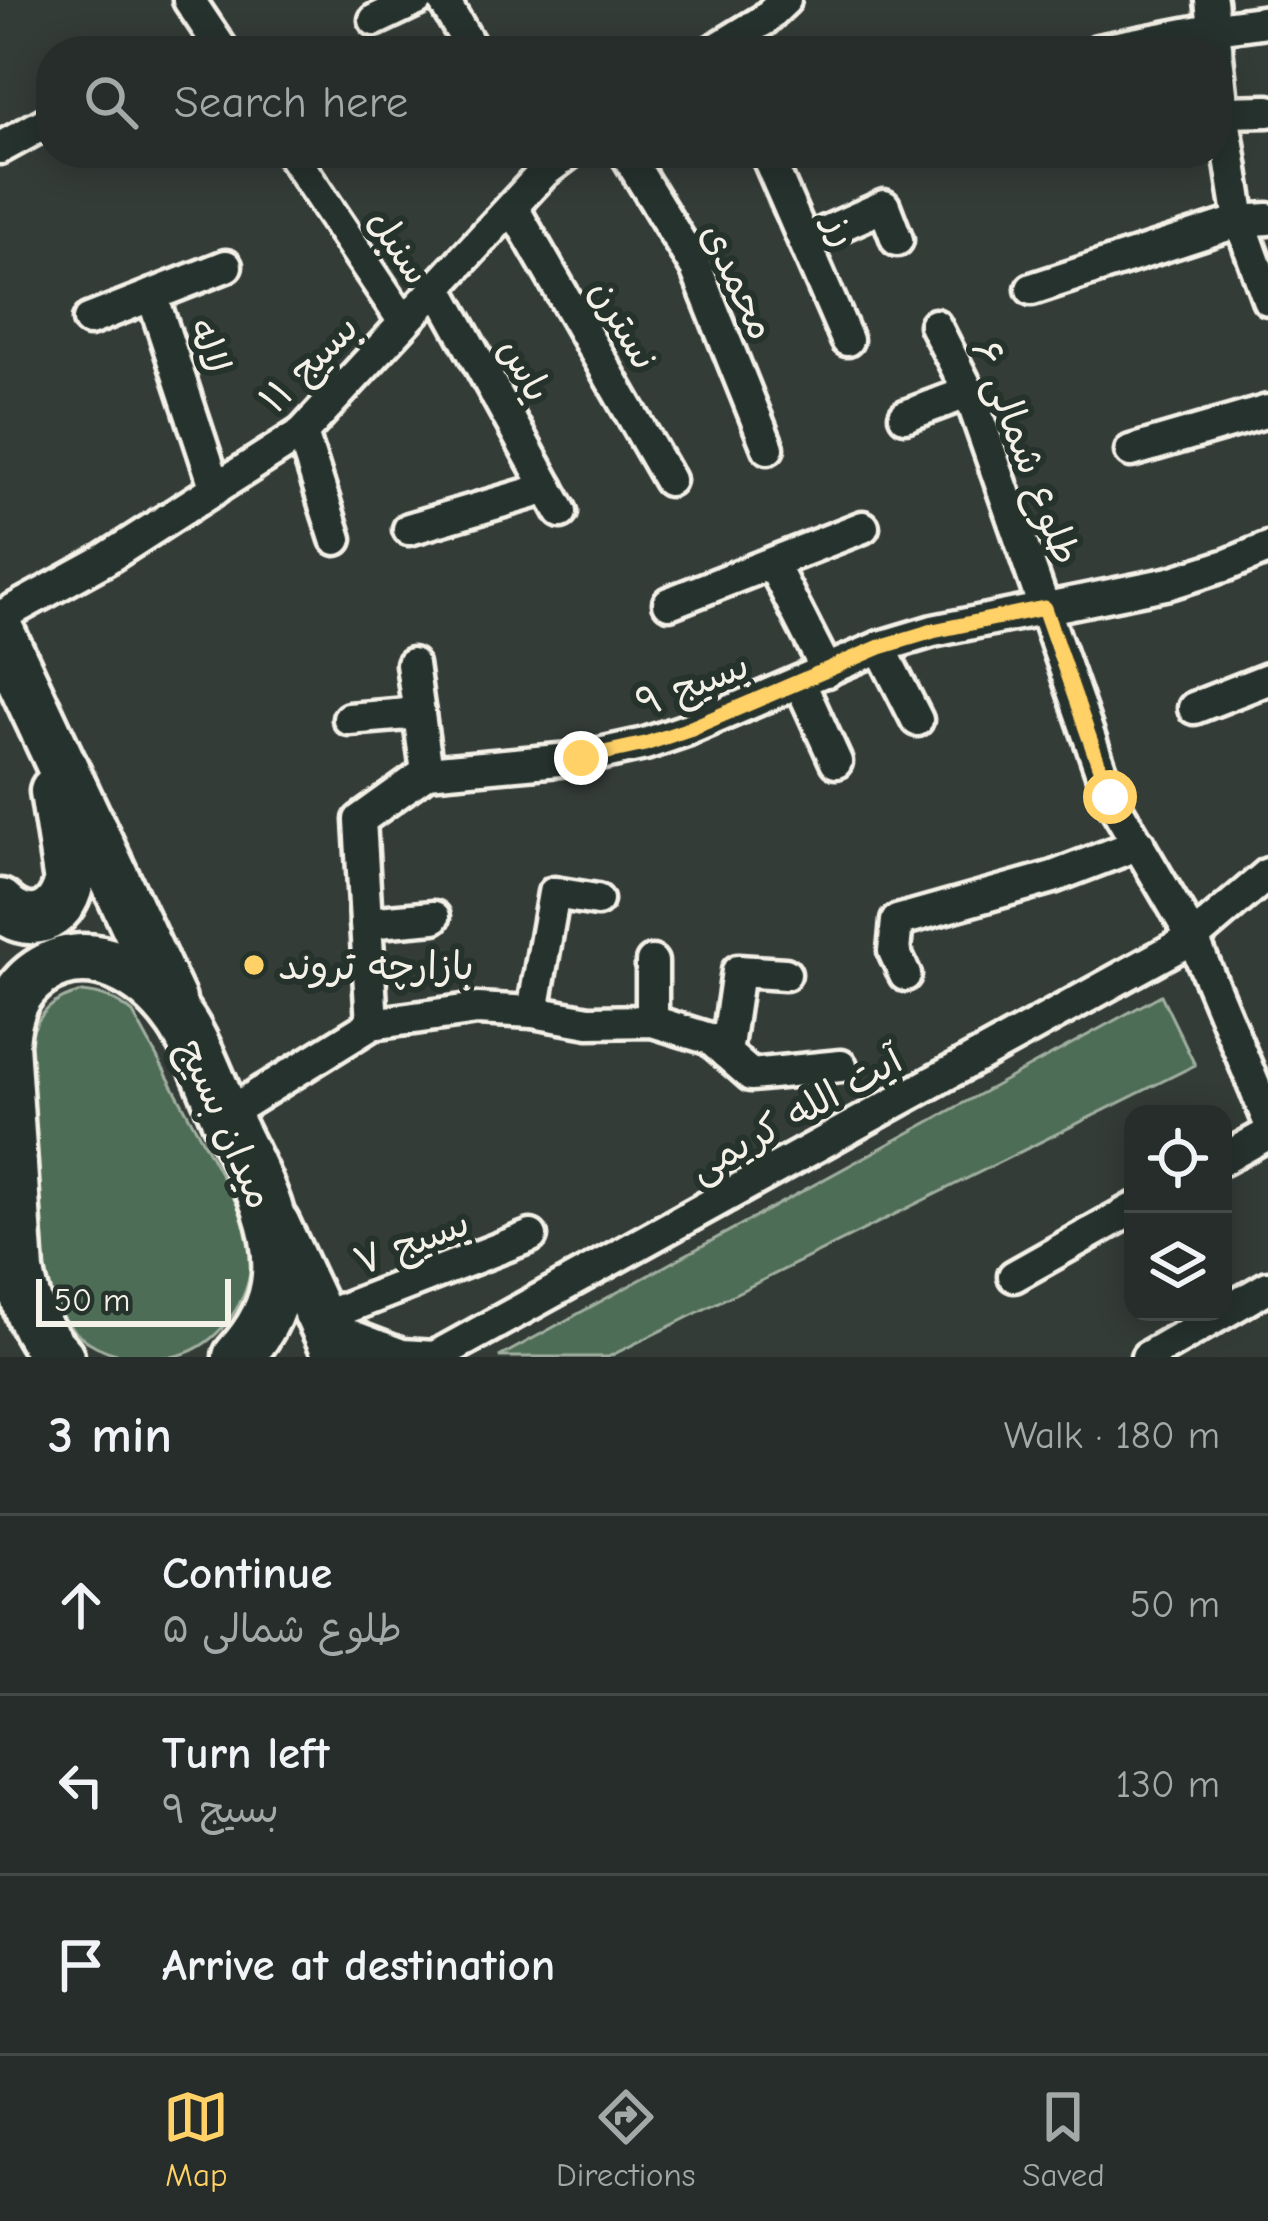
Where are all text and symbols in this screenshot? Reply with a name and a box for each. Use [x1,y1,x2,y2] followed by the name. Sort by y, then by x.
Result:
[36,36,1232,168] search box
[78,69,144,135] icon: search
[174,76,408,128] text: Search here
[357,201,440,293] street label: سنبل
[814,205,868,253] street label: رز
[691,216,784,347] street label: محمدی
[580,272,667,378] street label: نسترن
[250,305,370,425] street label: بسیج ۱۱
[179,313,238,379] street label: لاله
[489,330,560,409] street label: یاس
[958,334,1089,572] street label: طلوع شمالی ۶
[630,642,756,729] street label: بسیج ۹
[554,731,608,785] route end
[1083,770,1137,824] route start
[278,944,474,990] place label: بازارچه تروند
[241,952,267,978] marker: بازارچه تروند
[165,1032,283,1217] street label: میدان بسیج
[681,1037,912,1193] street label: آیت الله کریمی
[1124,1105,1232,1321] map controls
[1124,1105,1232,1213] button: locate
[347,1200,477,1288] street label: بسیج ۷
[1124,1213,1232,1321] button: layers
[36,1273,231,1326] scale bar
[54,1281,130,1319] text: 50 m
[48,1406,172,1465] text: 3 min
[1004,1413,1220,1458] text: Walk · 180 m
[162,1547,332,1599] text: Continue
[48,1572,114,1638] icon: ahead
[1130,1582,1220,1627] text: 50 m
[162,1607,402,1652] text: طلوع شمالی ۵
[162,1727,329,1779] text: Turn left
[48,1752,114,1818] icon: left
[1116,1762,1220,1807] text: 130 m
[162,1787,279,1832] text: بسیج ۹
[48,1932,114,1998] icon: arrive
[162,1939,555,1991] text: Arrive at destination
[163,2084,229,2194] tab: Map
[556,2084,696,2194] tab: Directions
[1022,2084,1105,2194] tab: Saved

